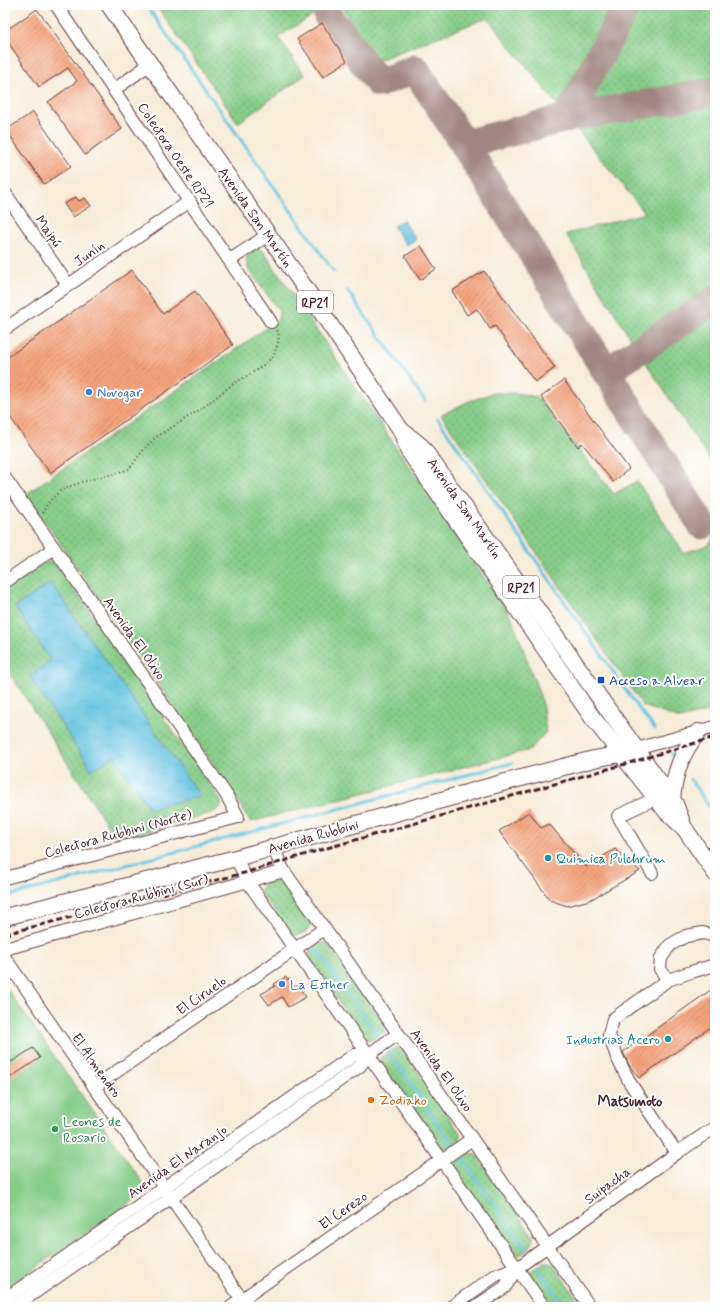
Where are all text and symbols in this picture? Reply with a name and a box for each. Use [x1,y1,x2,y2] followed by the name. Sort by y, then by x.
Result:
[133,99,217,212] street label: Colectora Oeste RP21
[214,164,297,271] street label: Avenida San Martín
[31,212,66,251] street label: Maipú
[71,237,108,271] street label: Junín
[297,291,333,313] road number: RP21
[97,384,142,402] place label: Novogar
[84,387,94,397] marker: Novogar
[423,455,506,562] street label: Avenida San Martín
[503,576,539,598] road number: RP21
[99,594,169,684] street label: Avenida El Olivo
[609,672,705,690] place label: Acceso a Alvear
[596,675,606,685] marker: Acceso a Alvear
[43,806,194,862] street label: Colectora Rubbini (Norte)
[266,815,361,858] street label: Avenida Rubbini
[556,850,666,868] place label: Quimica Pulchrum
[543,853,553,863] marker: Quimica Pulchrum
[72,870,210,924] street label: Colectora Rubbini (Sur)
[173,972,230,1020] street label: El Ciruelo
[290,976,349,994] place label: La Esther
[277,979,287,989] marker: La Esther
[406,1026,476,1116] street label: Avenida El Olivo
[67,1030,125,1101] street label: El Almendro
[566,1031,660,1049] place label: Industrias Acero
[663,1034,673,1044] marker: Industrias Acero
[379,1092,427,1110] place label: Zodiako
[598,1092,663,1112] district label: Matsumoto
[366,1095,376,1105] marker: Zodiako
[63,1113,121,1147] place label: Leones de Rosario
[124,1121,231,1203] street label: Avenida El Naranjo
[50,1124,60,1134] marker: Leones de Rosario
[581,1163,634,1209] street label: Suipacha
[316,1188,371,1234] street label: El Cerezo

